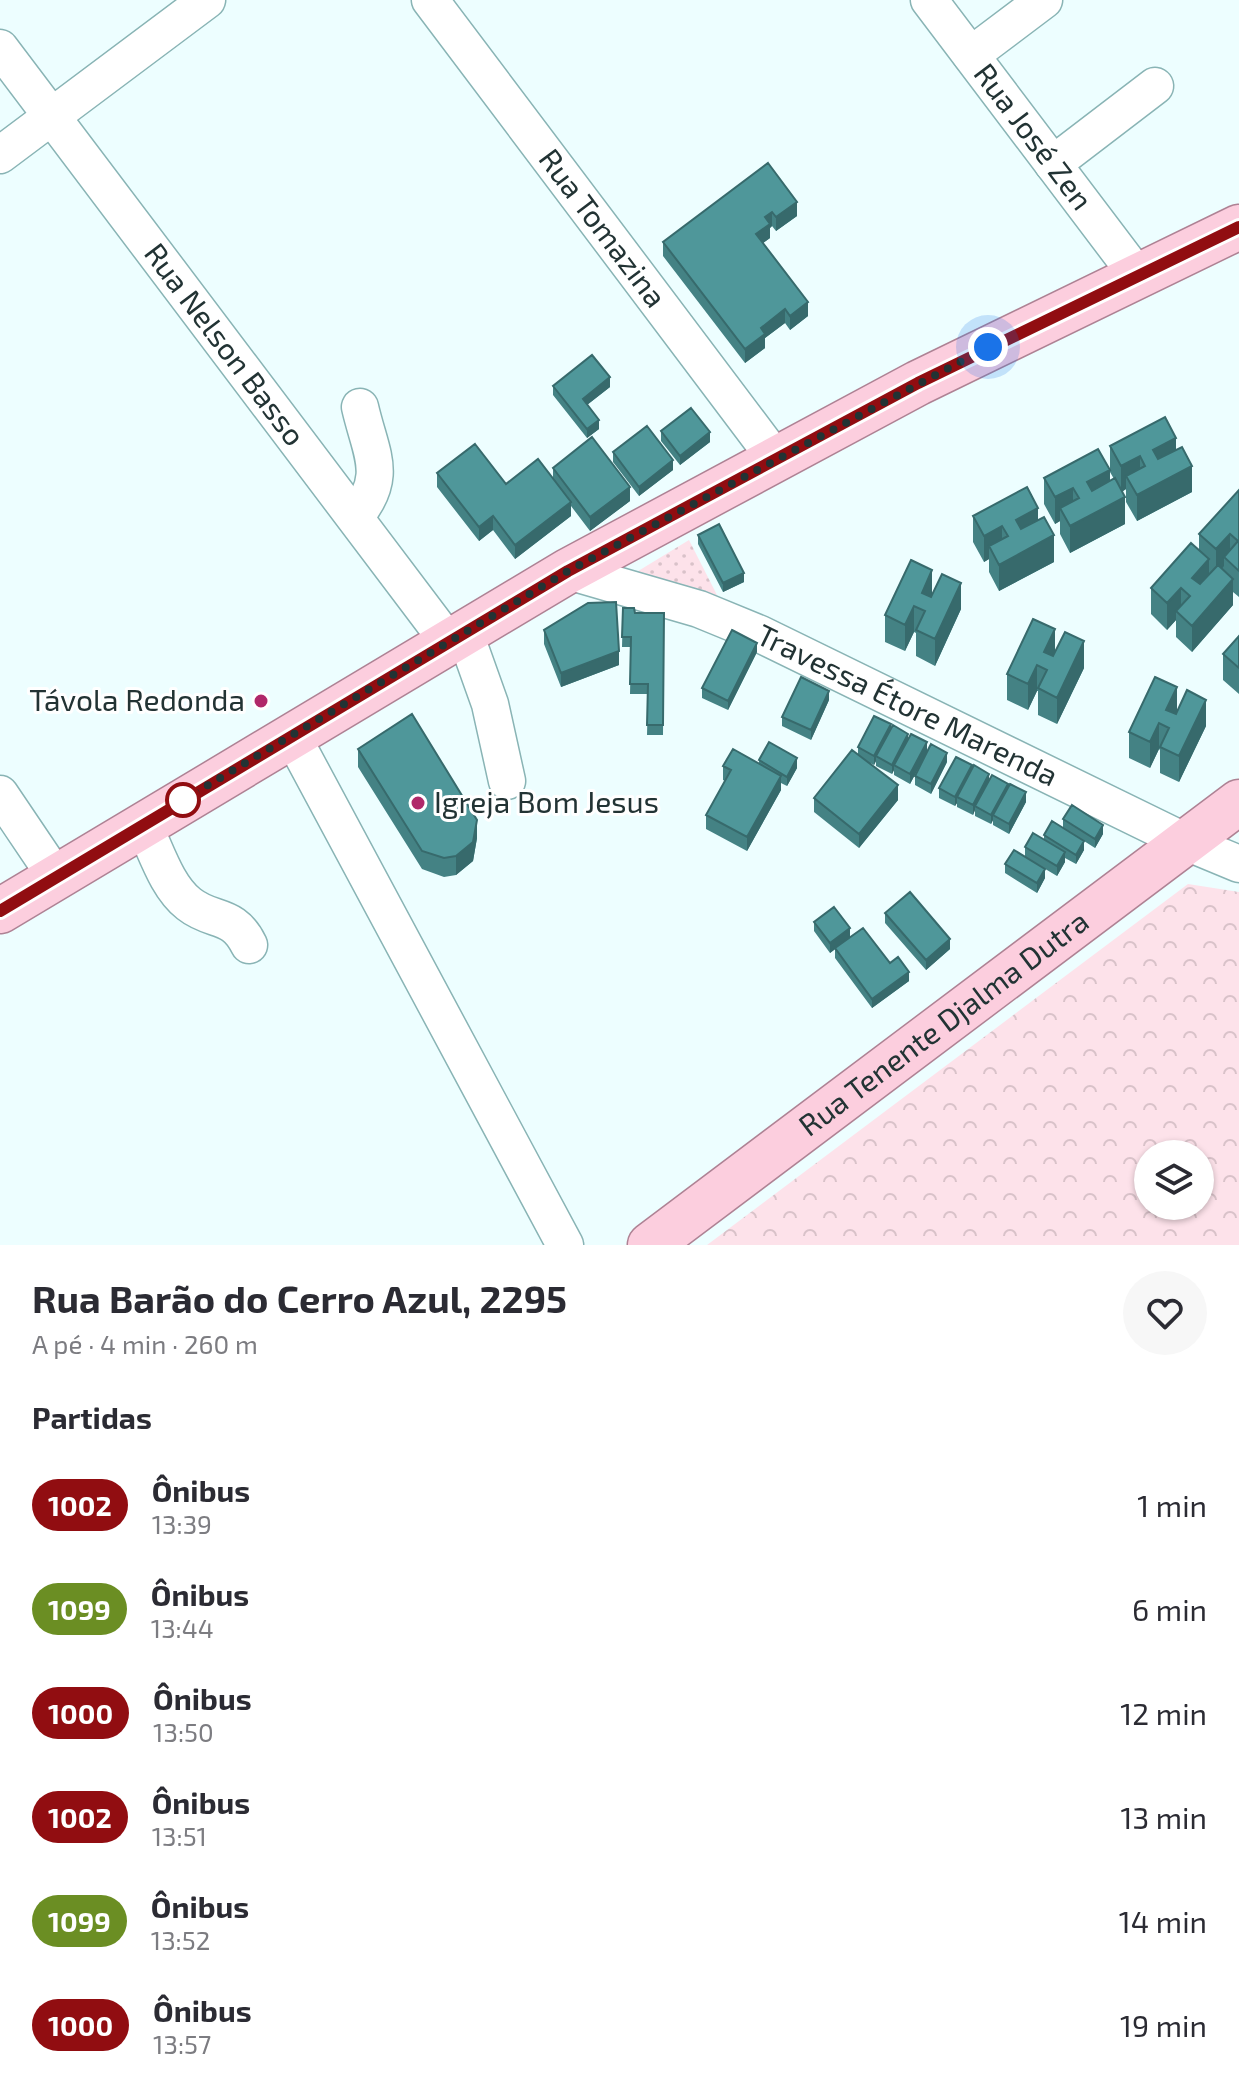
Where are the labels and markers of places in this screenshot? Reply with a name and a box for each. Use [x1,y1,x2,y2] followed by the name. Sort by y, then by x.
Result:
[29,681,245,717] place label: Távola Redonda
[252,692,270,710] marker: Távola Redonda
[166,783,200,817] unlabelled marker
[434,783,659,819] place label: Igreja Bom Jesus
[409,794,427,812] marker: Igreja Bom Jesus

